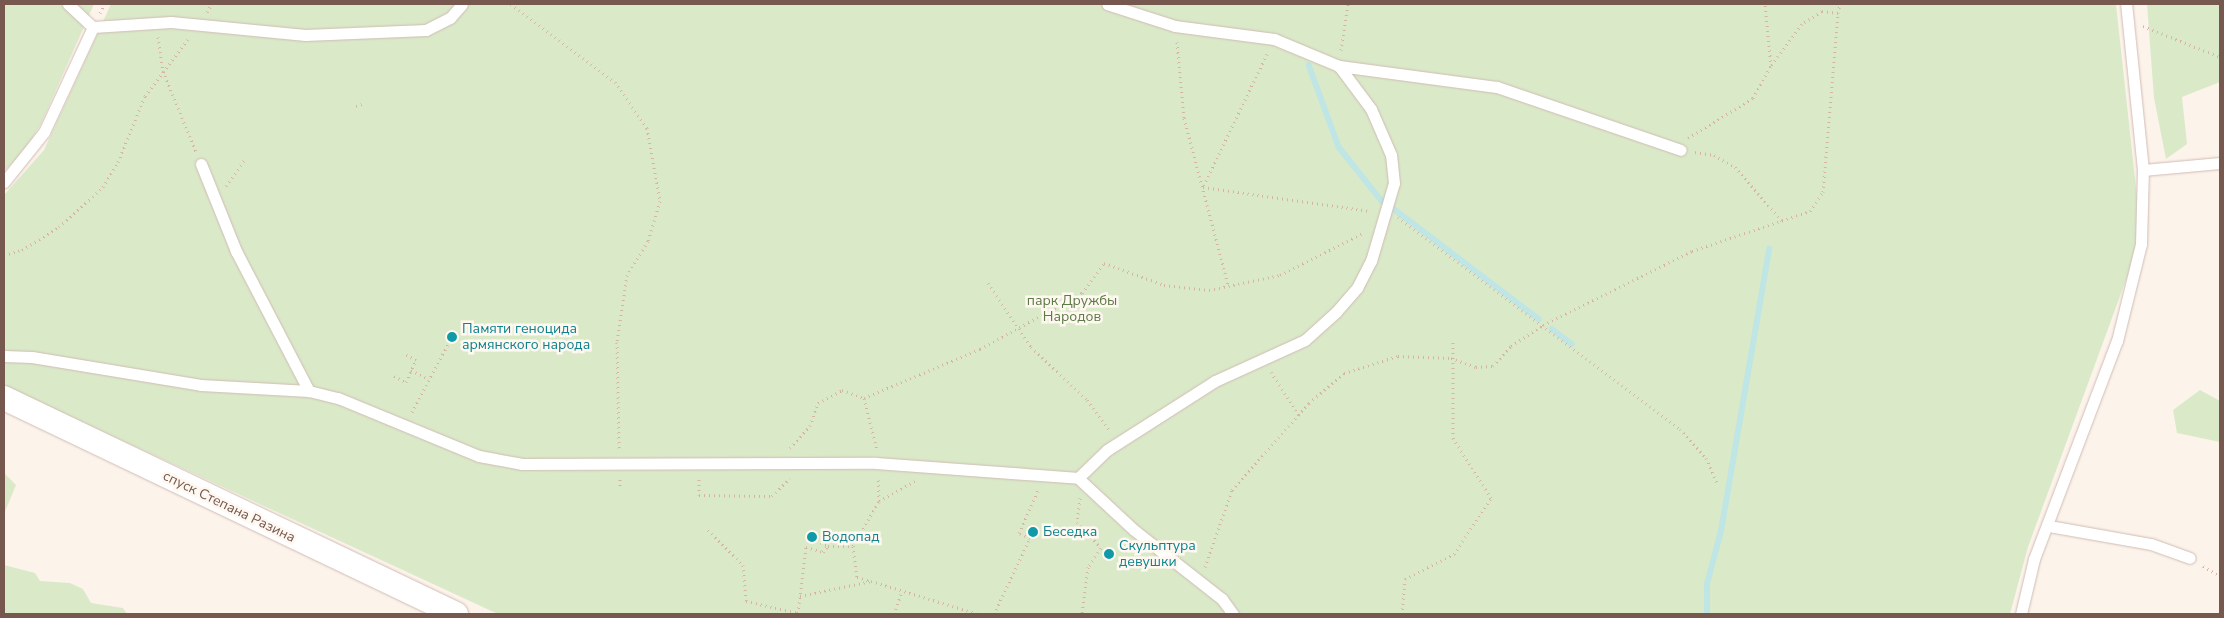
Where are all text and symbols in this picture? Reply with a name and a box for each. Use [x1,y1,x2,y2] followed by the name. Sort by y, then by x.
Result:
[1027,293,1117,326] park label: парк Дружбы Народов
[462,321,590,354] place label: Памяти геноцида армянского народа
[446,331,458,343] marker: Памяти геноцида армянского народа
[160,468,298,546] street label: спуск Степана Разина
[1043,524,1097,540] place label: Беседка
[1027,526,1039,538] marker: Беседка
[822,529,880,545] place label: Водопад
[806,531,818,543] marker: Водопад
[1119,538,1196,570] place label: Скульптура девушки
[1103,548,1115,560] marker: Скульптура девушки

